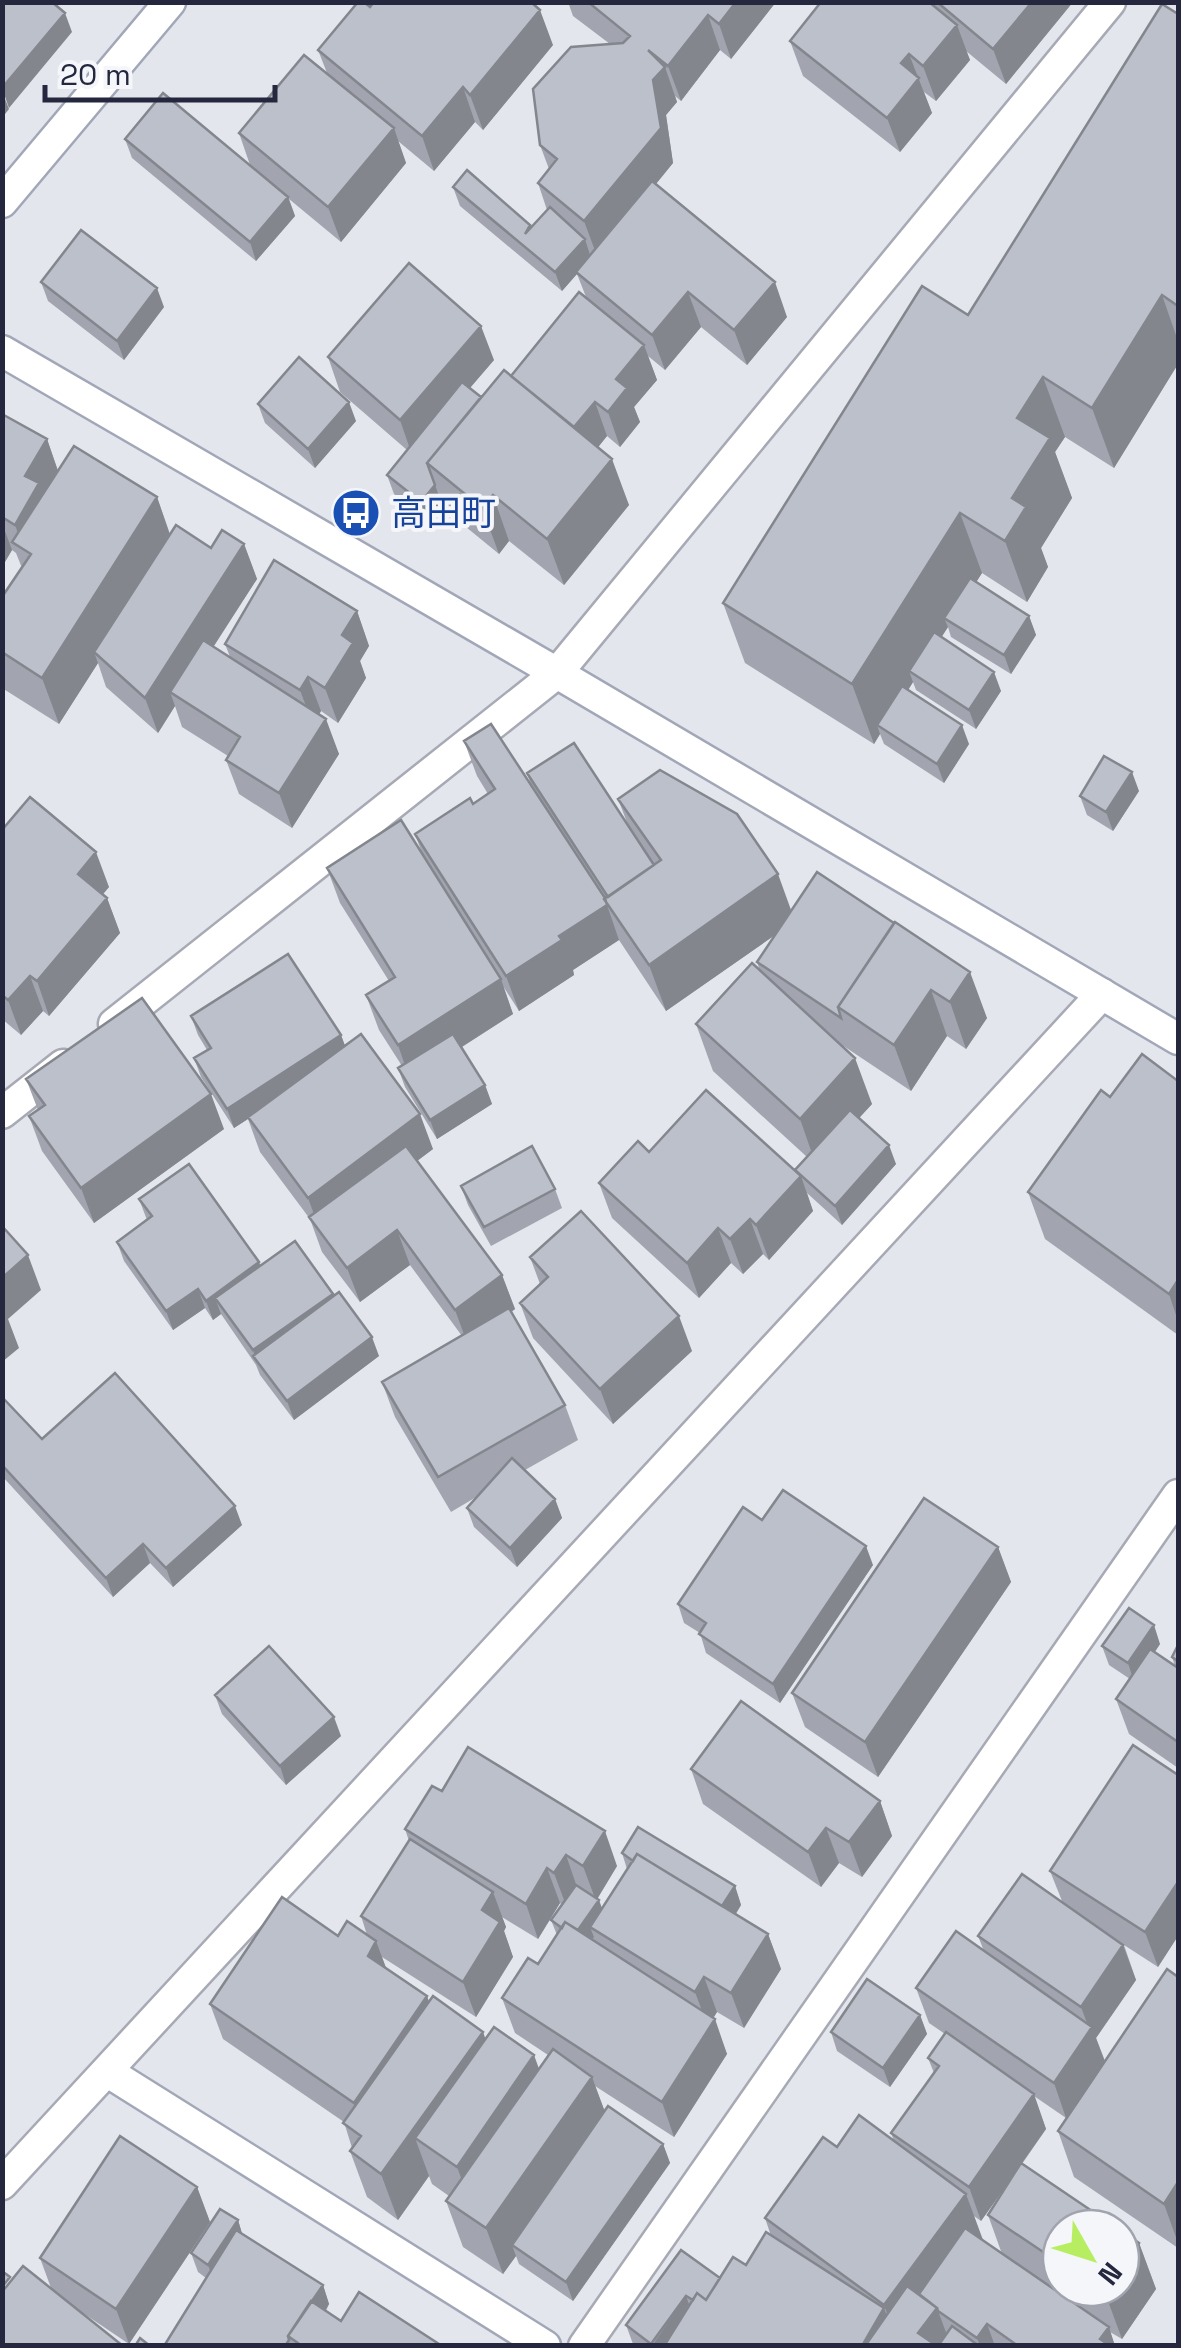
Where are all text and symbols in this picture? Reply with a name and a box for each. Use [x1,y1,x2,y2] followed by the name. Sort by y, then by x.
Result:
[45,40,275,102] scale bar
[60,55,131,94] text: 20 m
[330,487,382,539] bus stop icon: 高田町
[391,491,496,535] place label: 高田町
[1041,2208,1141,2308] north arrow
[1091,2255,1130,2292] text: N

